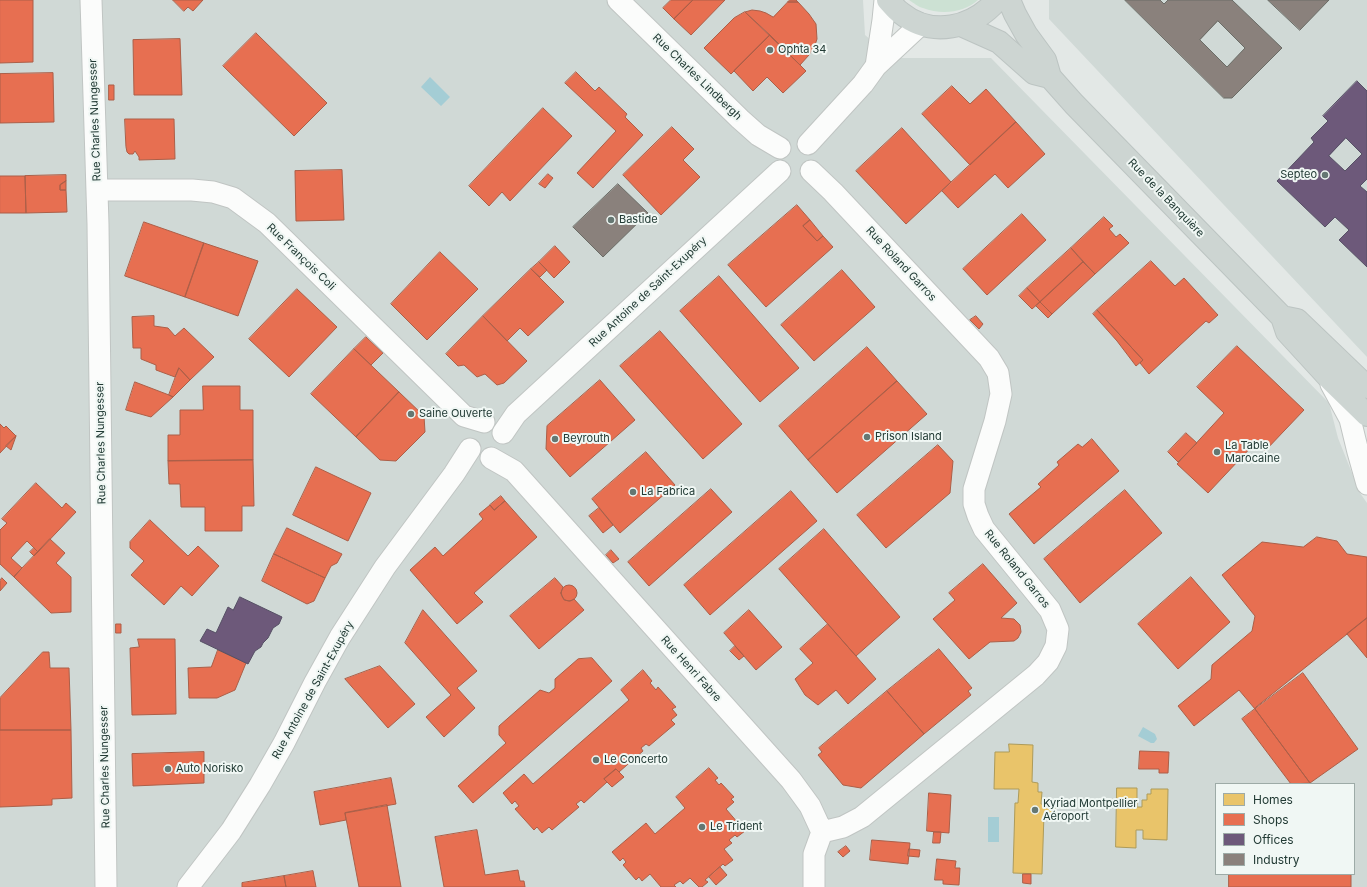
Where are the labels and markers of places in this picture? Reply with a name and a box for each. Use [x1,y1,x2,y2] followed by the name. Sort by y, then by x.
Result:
[778,43,826,57] place label: Ophta 34
[765,45,775,55] marker: Ophta 34
[1280,168,1317,182] place label: Septeo
[1320,170,1330,180] marker: Septeo
[619,213,658,227] place label: Bastide
[606,215,616,225] marker: Bastide
[419,407,492,421] place label: Saine Ouverte
[406,409,416,419] marker: Saine Ouverte
[875,430,942,444] place label: Prison Island
[563,432,610,446] place label: Beyrouth
[862,432,872,442] marker: Prison Island
[550,434,560,444] marker: Beyrouth
[1225,439,1280,465] place label: La Table Marocaine
[1212,447,1222,457] marker: La Table Marocaine
[641,485,695,499] place label: La Fabrica
[628,487,638,497] marker: La Fabrica
[604,753,668,767] place label: Le Concerto
[591,755,601,765] marker: Le Concerto
[176,762,243,776] place label: Auto Norisko
[163,764,173,774] marker: Auto Norisko
[1043,797,1137,823] place label: Kyriad Montpellier Aéroport
[1030,805,1040,815] marker: Kyriad Montpellier Aéroport
[710,820,762,834] place label: Le Trident
[697,822,707,832] marker: Le Trident

